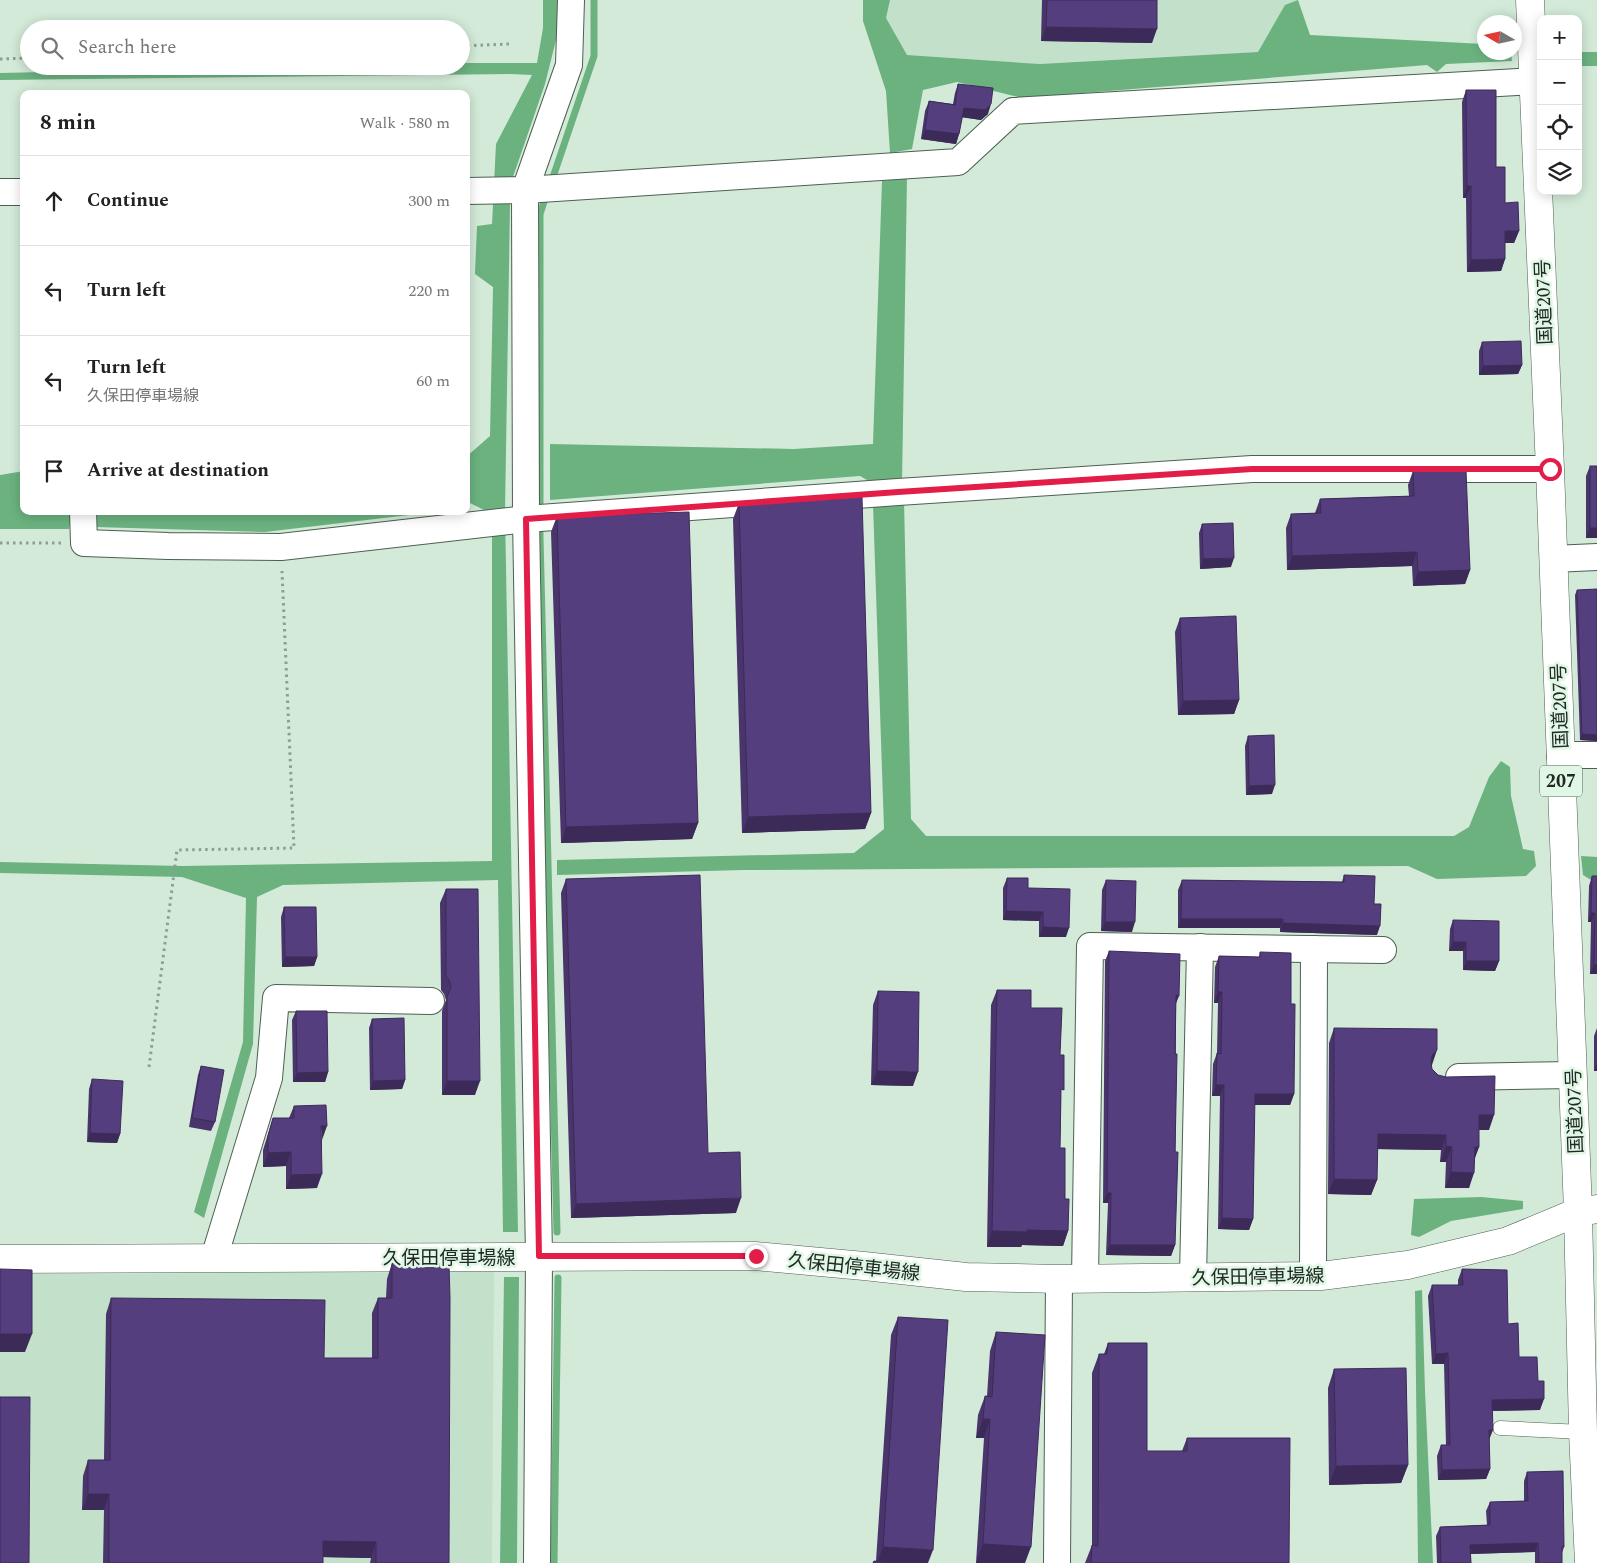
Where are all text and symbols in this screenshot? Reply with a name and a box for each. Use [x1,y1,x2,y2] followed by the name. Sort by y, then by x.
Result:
[1477,15,1522,60] north arrow
[1537,15,1582,195] map controls
[1537,15,1582,60] button: +
[20,20,470,75] search box
[78,33,177,62] text: Search here
[38,34,66,62] icon: search
[1537,60,1582,105] button: −
[1537,105,1582,150] button: locate
[40,107,96,139] text: 8 min
[359,111,450,135] text: Walk · 580 m
[1537,150,1582,195] button: layers
[87,186,169,215] text: Continue
[40,187,68,215] icon: ahead
[408,189,450,213] text: 300 m
[1529,259,1560,345] street label: 国道207号
[87,276,166,305] text: Turn left
[40,277,68,305] icon: left
[408,279,450,303] text: 220 m
[87,353,166,382] text: Turn left
[40,367,68,395] icon: left
[416,369,450,393] text: 60 m
[87,384,199,408] text: 久保田停車場線
[87,456,269,485] text: Arrive at destination
[40,457,68,485] icon: arrive
[1539,458,1562,481] route start
[1545,663,1576,749] street label: 国道207号
[1540,766,1582,796] road number: 207
[1560,1068,1591,1154] street label: 国道207号
[382,1244,516,1273] street label: 久保田停車場線
[745,1245,768,1268] route end
[786,1246,922,1289] street label: 久保田停車場線
[1191,1262,1325,1293] street label: 久保田停車場線

